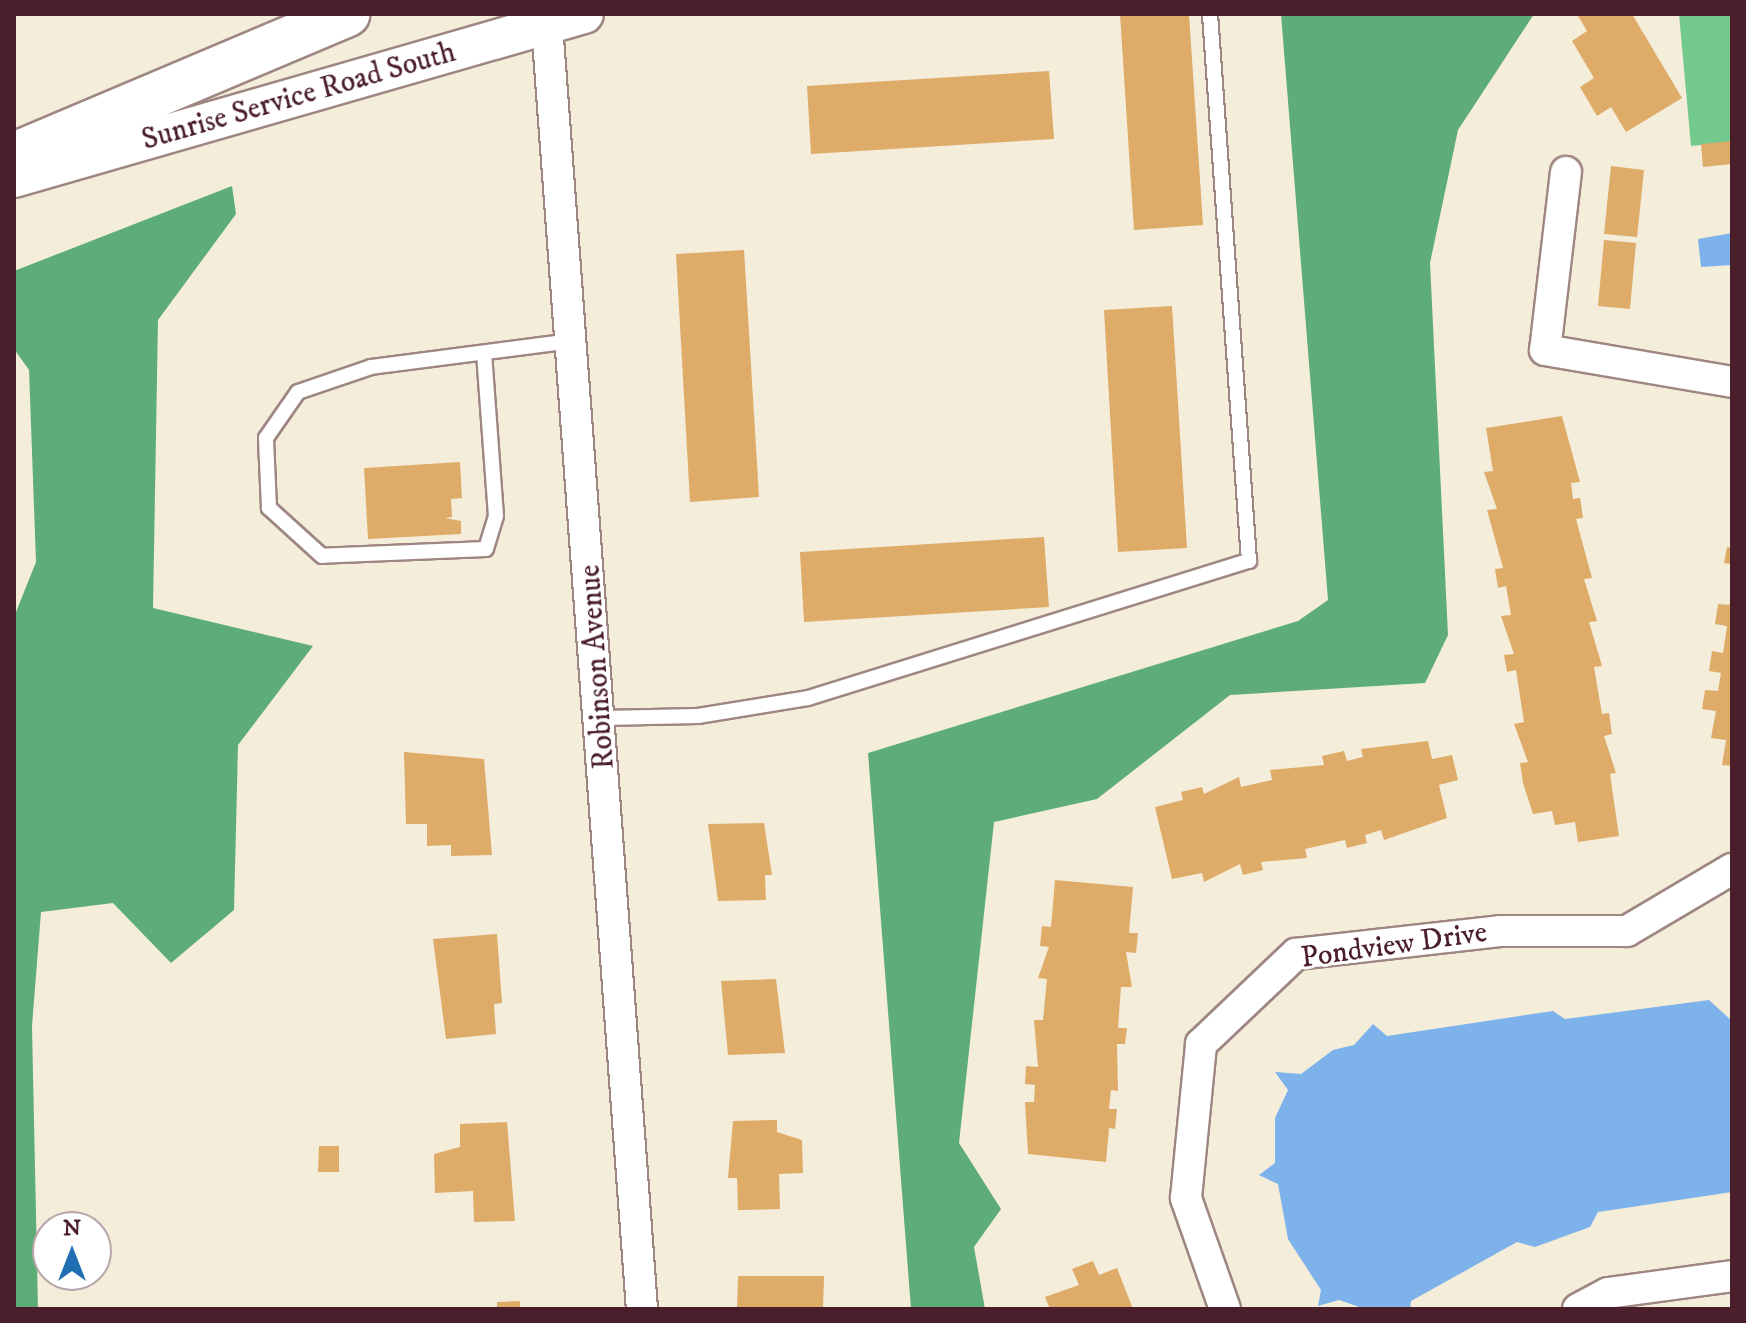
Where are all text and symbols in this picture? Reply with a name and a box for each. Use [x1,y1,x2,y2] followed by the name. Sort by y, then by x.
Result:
[138,35,460,159] street label: Sunrise Service Road South
[573,563,623,771] street label: Robinson Avenue
[1299,915,1489,977] street label: Pondview Drive
[32,1211,112,1291] north arrow
[63,1215,81,1242] text: N

